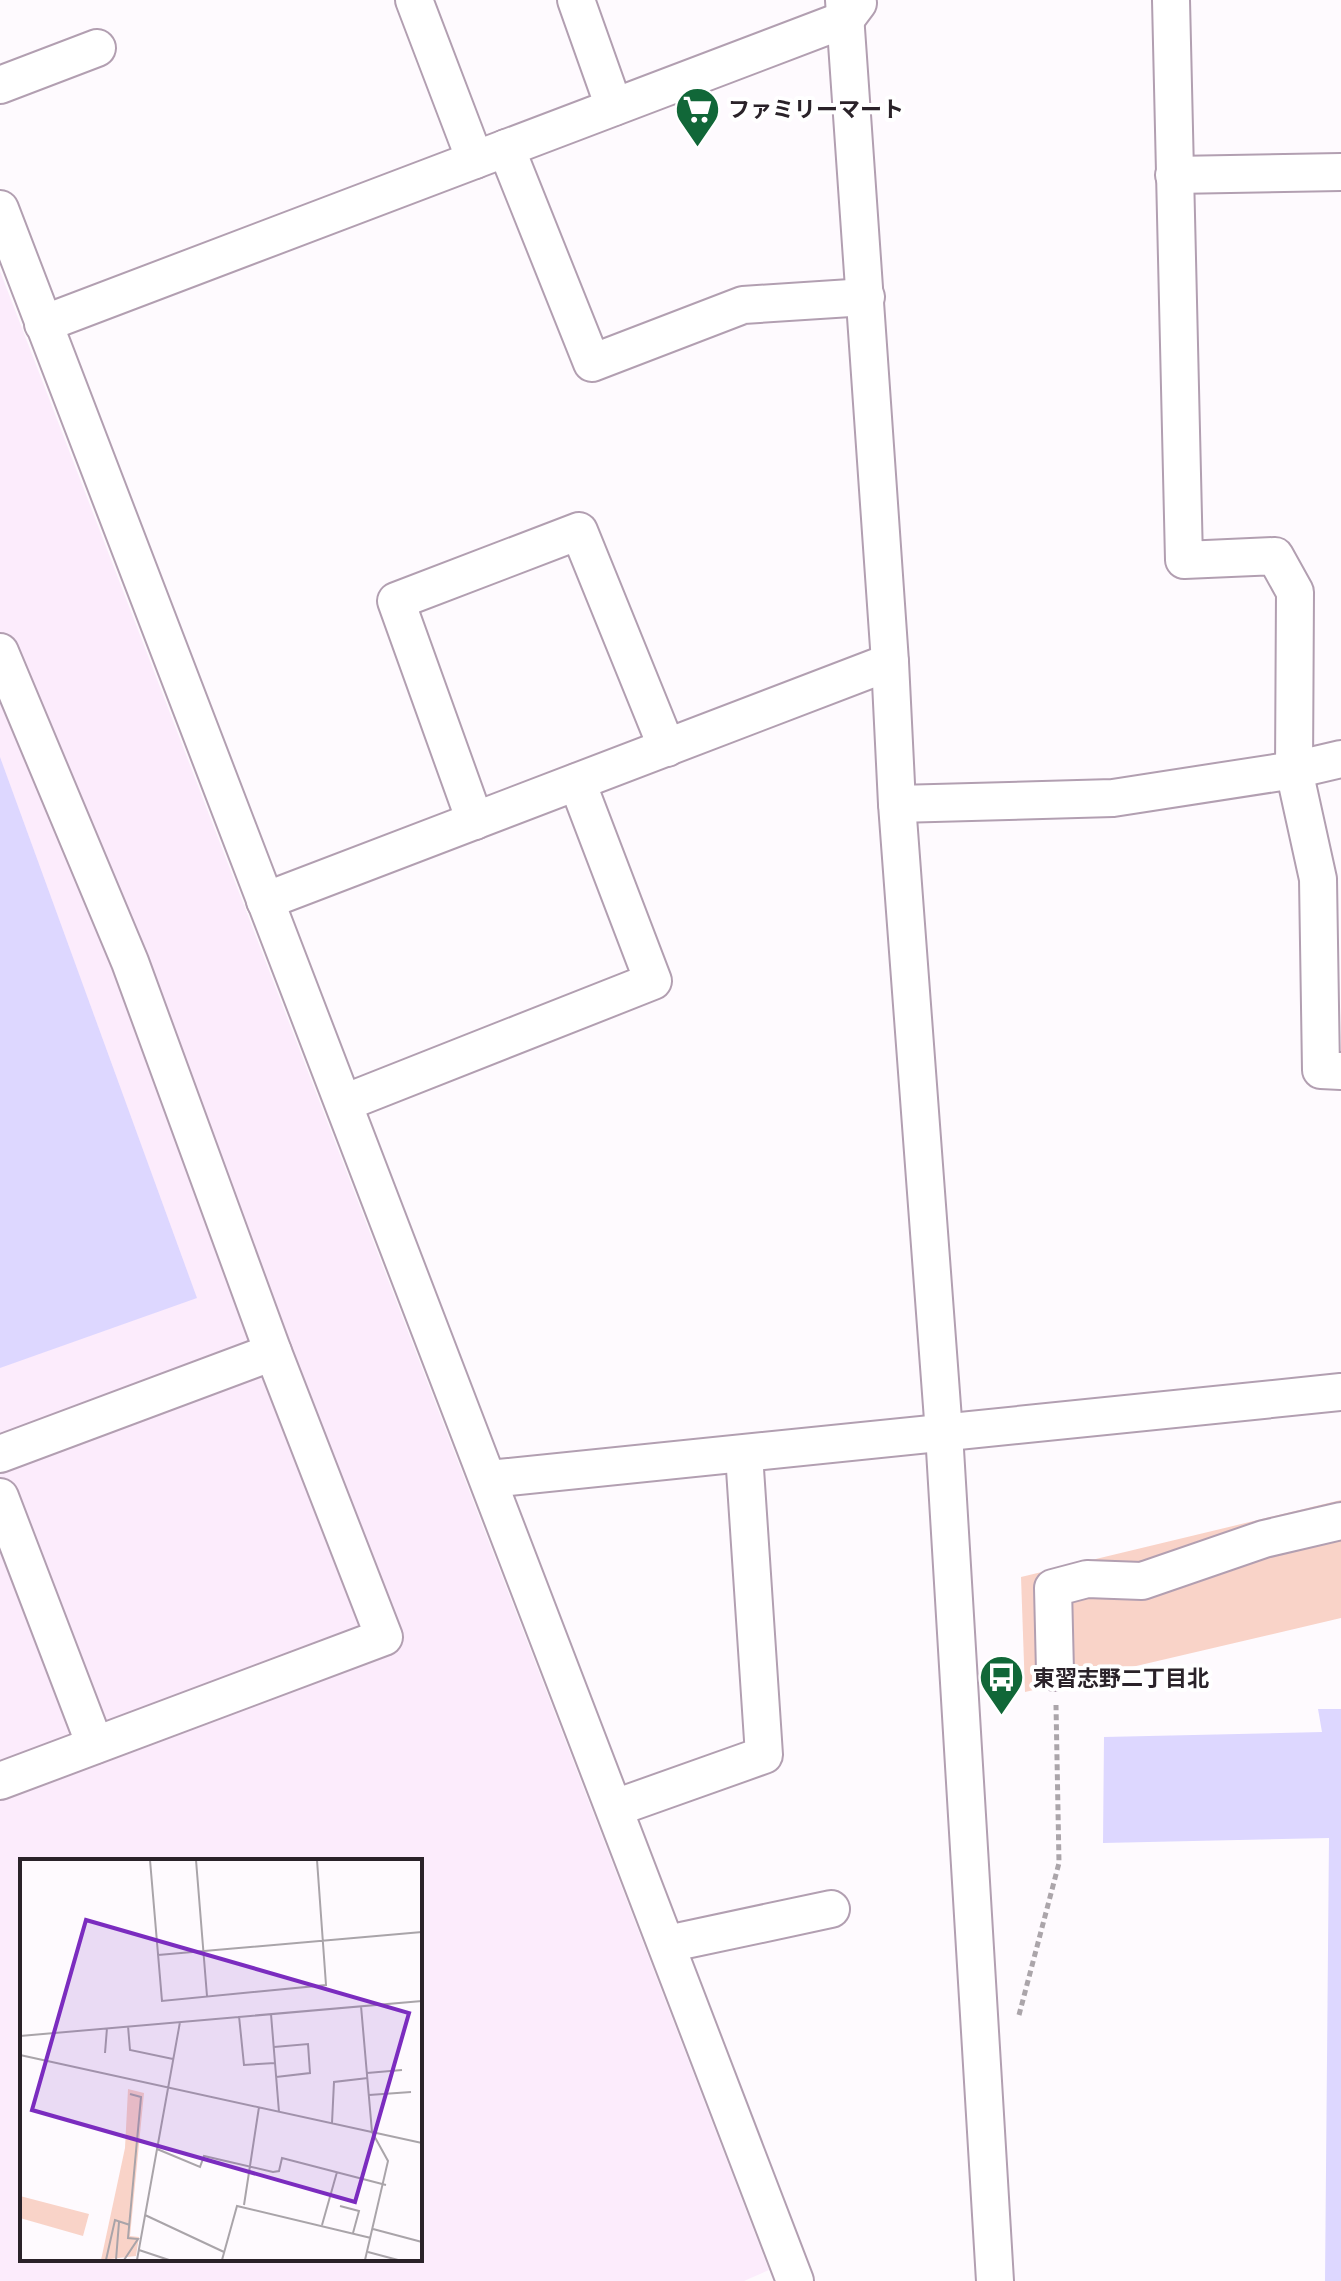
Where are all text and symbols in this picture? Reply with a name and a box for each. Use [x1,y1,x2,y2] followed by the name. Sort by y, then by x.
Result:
[673,85,721,148] supermarket icon: ファミリーマート
[728,97,904,122] place label: ファミリーマート
[978,1654,1026,1717] bus stop icon: 東習志野二丁目北
[1033,1666,1209,1691] place label: 東習志野二丁目北
[20,1859,422,2261] inset map

